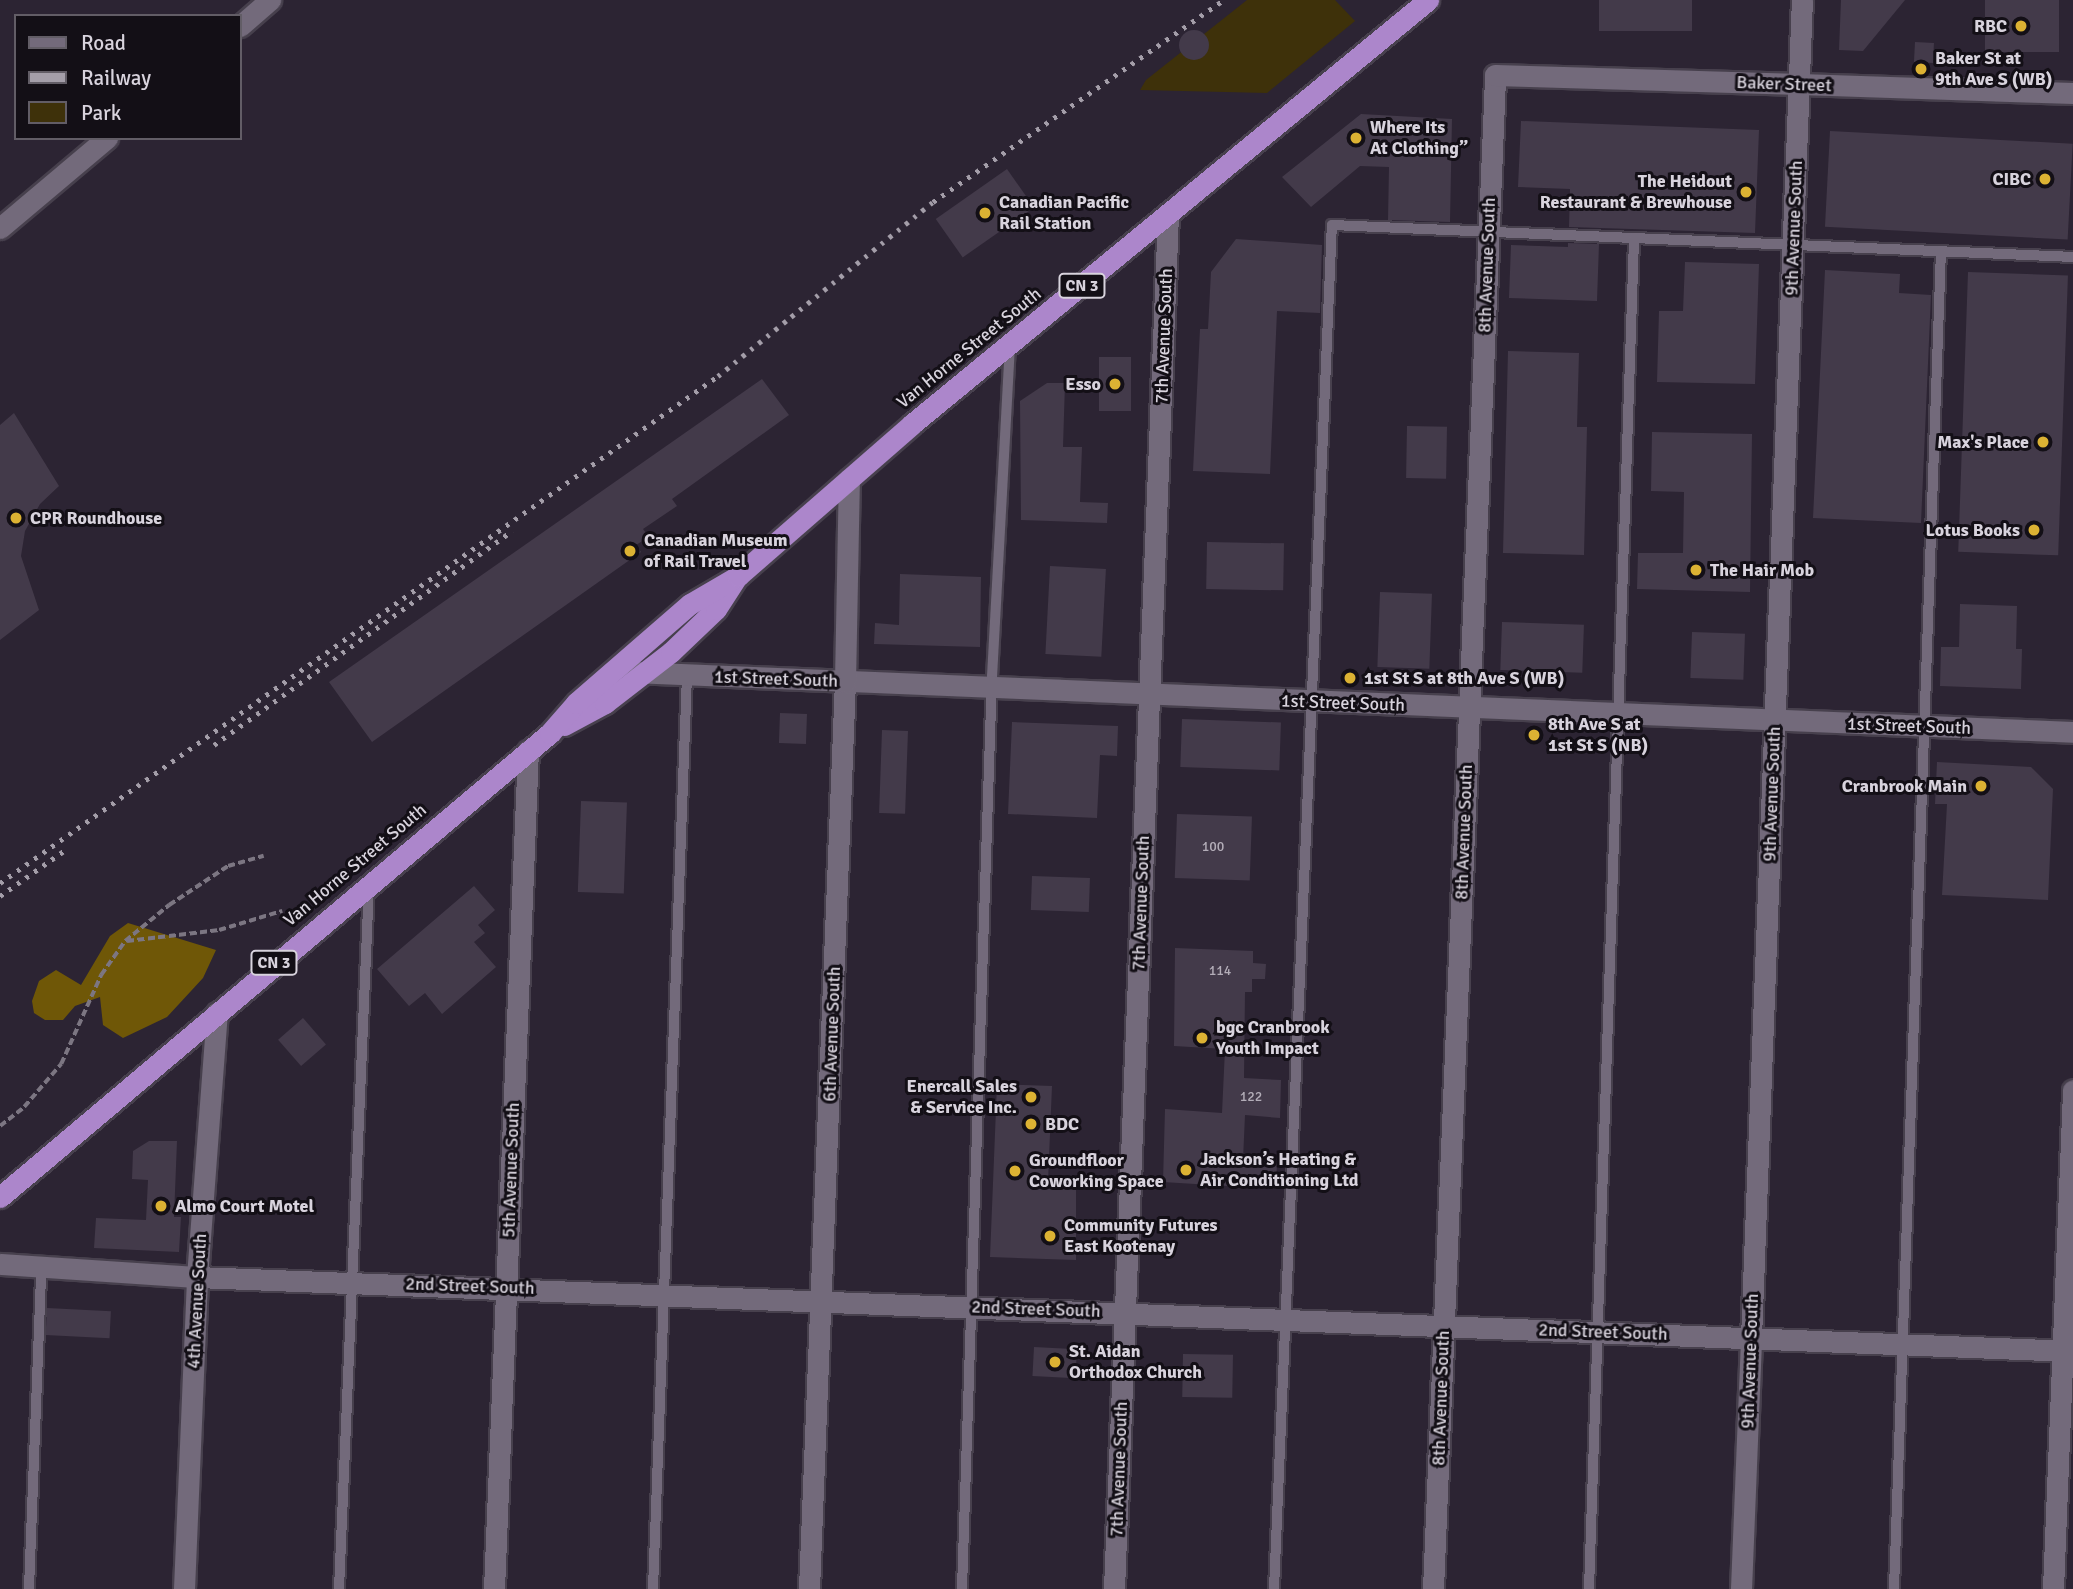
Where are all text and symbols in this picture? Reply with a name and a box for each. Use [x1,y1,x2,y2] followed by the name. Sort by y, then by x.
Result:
[14,14,242,140] legend
[1974,15,2007,37] place label: RBC
[2013,18,2029,34] marker: RBC
[81,30,126,56] text: Road
[1935,48,2053,90] place label: Baker St at 9th Ave S (WB)
[1913,61,1929,77] marker: Baker St at 9th Ave S (WB)
[81,65,151,91] text: Railway
[1736,72,1832,96] street label: Baker Street
[81,100,121,126] text: Park
[1370,117,1468,160] place label: Where Its At Clothing”
[1348,130,1364,146] marker: Where Its At Clothing”
[1781,160,1807,296] street label: 9th Avenue South
[1992,168,2031,190] place label: CIBC
[1540,171,1732,214] place label: The Heidout Restaurant & Brewhouse
[2037,171,2053,187] marker: CIBC
[1738,184,1754,200] marker: The Heidout Restaurant & Brewhouse
[999,192,1129,234] place label: Canadian Pacific Rail Station
[1474,197,1500,333] street label: 8th Avenue South
[977,205,993,221] marker: Canadian Pacific Rail Station
[1151,268,1177,404] street label: 7th Avenue South
[1058,274,1106,298] road number: CN 3
[892,283,1046,413] street label: Van Horne Street South
[1065,373,1101,395] place label: Esso
[1107,376,1123,392] marker: Esso
[1937,431,2029,453] place label: Max's Place
[2035,434,2051,450] marker: Max's Place
[30,507,162,529] place label: CPR Roundhouse
[8,510,24,526] marker: CPR Roundhouse
[1926,519,2020,541] place label: Lotus Books
[2026,522,2042,538] marker: Lotus Books
[644,530,788,572] place label: Canadian Museum of Rail Travel
[622,543,638,559] marker: Canadian Museum of Rail Travel
[1710,559,1814,581] place label: The Hair Mob
[1688,562,1704,578] marker: The Hair Mob
[714,666,838,692] street label: 1st Street South
[1364,667,1564,689] place label: 1st St S at 8th Ave S (WB)
[1342,670,1358,686] marker: 1st St S at 8th Ave S (WB)
[1281,690,1405,716] street label: 1st Street South
[1847,713,1971,739] street label: 1st Street South
[1548,714,1648,756] place label: 8th Ave S at 1st St S (NB)
[1759,726,1785,862] street label: 9th Avenue South
[1526,727,1542,743] marker: 8th Ave S at 1st St S (NB)
[1451,764,1477,900] street label: 8th Avenue South
[1842,775,1967,797] place label: Cranbrook Main
[1973,778,1989,794] marker: Cranbrook Main
[279,799,431,931] street label: Van Horne Street South
[1128,835,1154,971] street label: 7th Avenue South
[1202,839,1224,855] house number: 100
[250,951,298,976] road number: CN 3
[1209,963,1231,979] house number: 114
[819,966,845,1102] street label: 6th Avenue South
[1216,1017,1330,1060] place label: bgc Cranbrook Youth Impact
[1194,1030,1210,1046] marker: bgc Cranbrook Youth Impact
[907,1076,1017,1118] place label: Enercall Sales & Service Inc.
[1023,1089,1039,1105] marker: Enercall Sales & Service Inc.
[1240,1089,1262,1105] house number: 122
[498,1102,524,1238] street label: 5th Avenue South
[1045,1113,1079,1135] place label: BDC
[1023,1116,1039,1132] marker: BDC
[1200,1149,1358,1192] place label: Jackson’s Heating & Air Conditioning Ltd
[1029,1150,1164,1192] place label: Groundfloor Coworking Space
[1178,1162,1194,1178] marker: Jackson’s Heating & Air Conditioning Ltd
[1007,1163,1023,1179] marker: Groundfloor Coworking Space
[175,1195,314,1217] place label: Almo Court Motel
[153,1198,169,1214] marker: Almo Court Motel
[1064,1215,1218,1258] place label: Community Futures East Kootenay
[1042,1228,1058,1244] marker: Community Futures East Kootenay
[183,1233,211,1369] street label: 4th Avenue South
[405,1273,535,1299] street label: 2nd Street South
[1737,1293,1763,1429] street label: 9th Avenue South
[971,1296,1101,1322] street label: 2nd Street South
[1538,1319,1668,1345] street label: 2nd Street South
[1428,1330,1454,1466] street label: 8th Avenue South
[1069,1341,1202,1384] place label: St. Aidan Orthodox Church
[1047,1354,1063,1370] marker: St. Aidan Orthodox Church
[1106,1401,1132,1537] street label: 7th Avenue South

